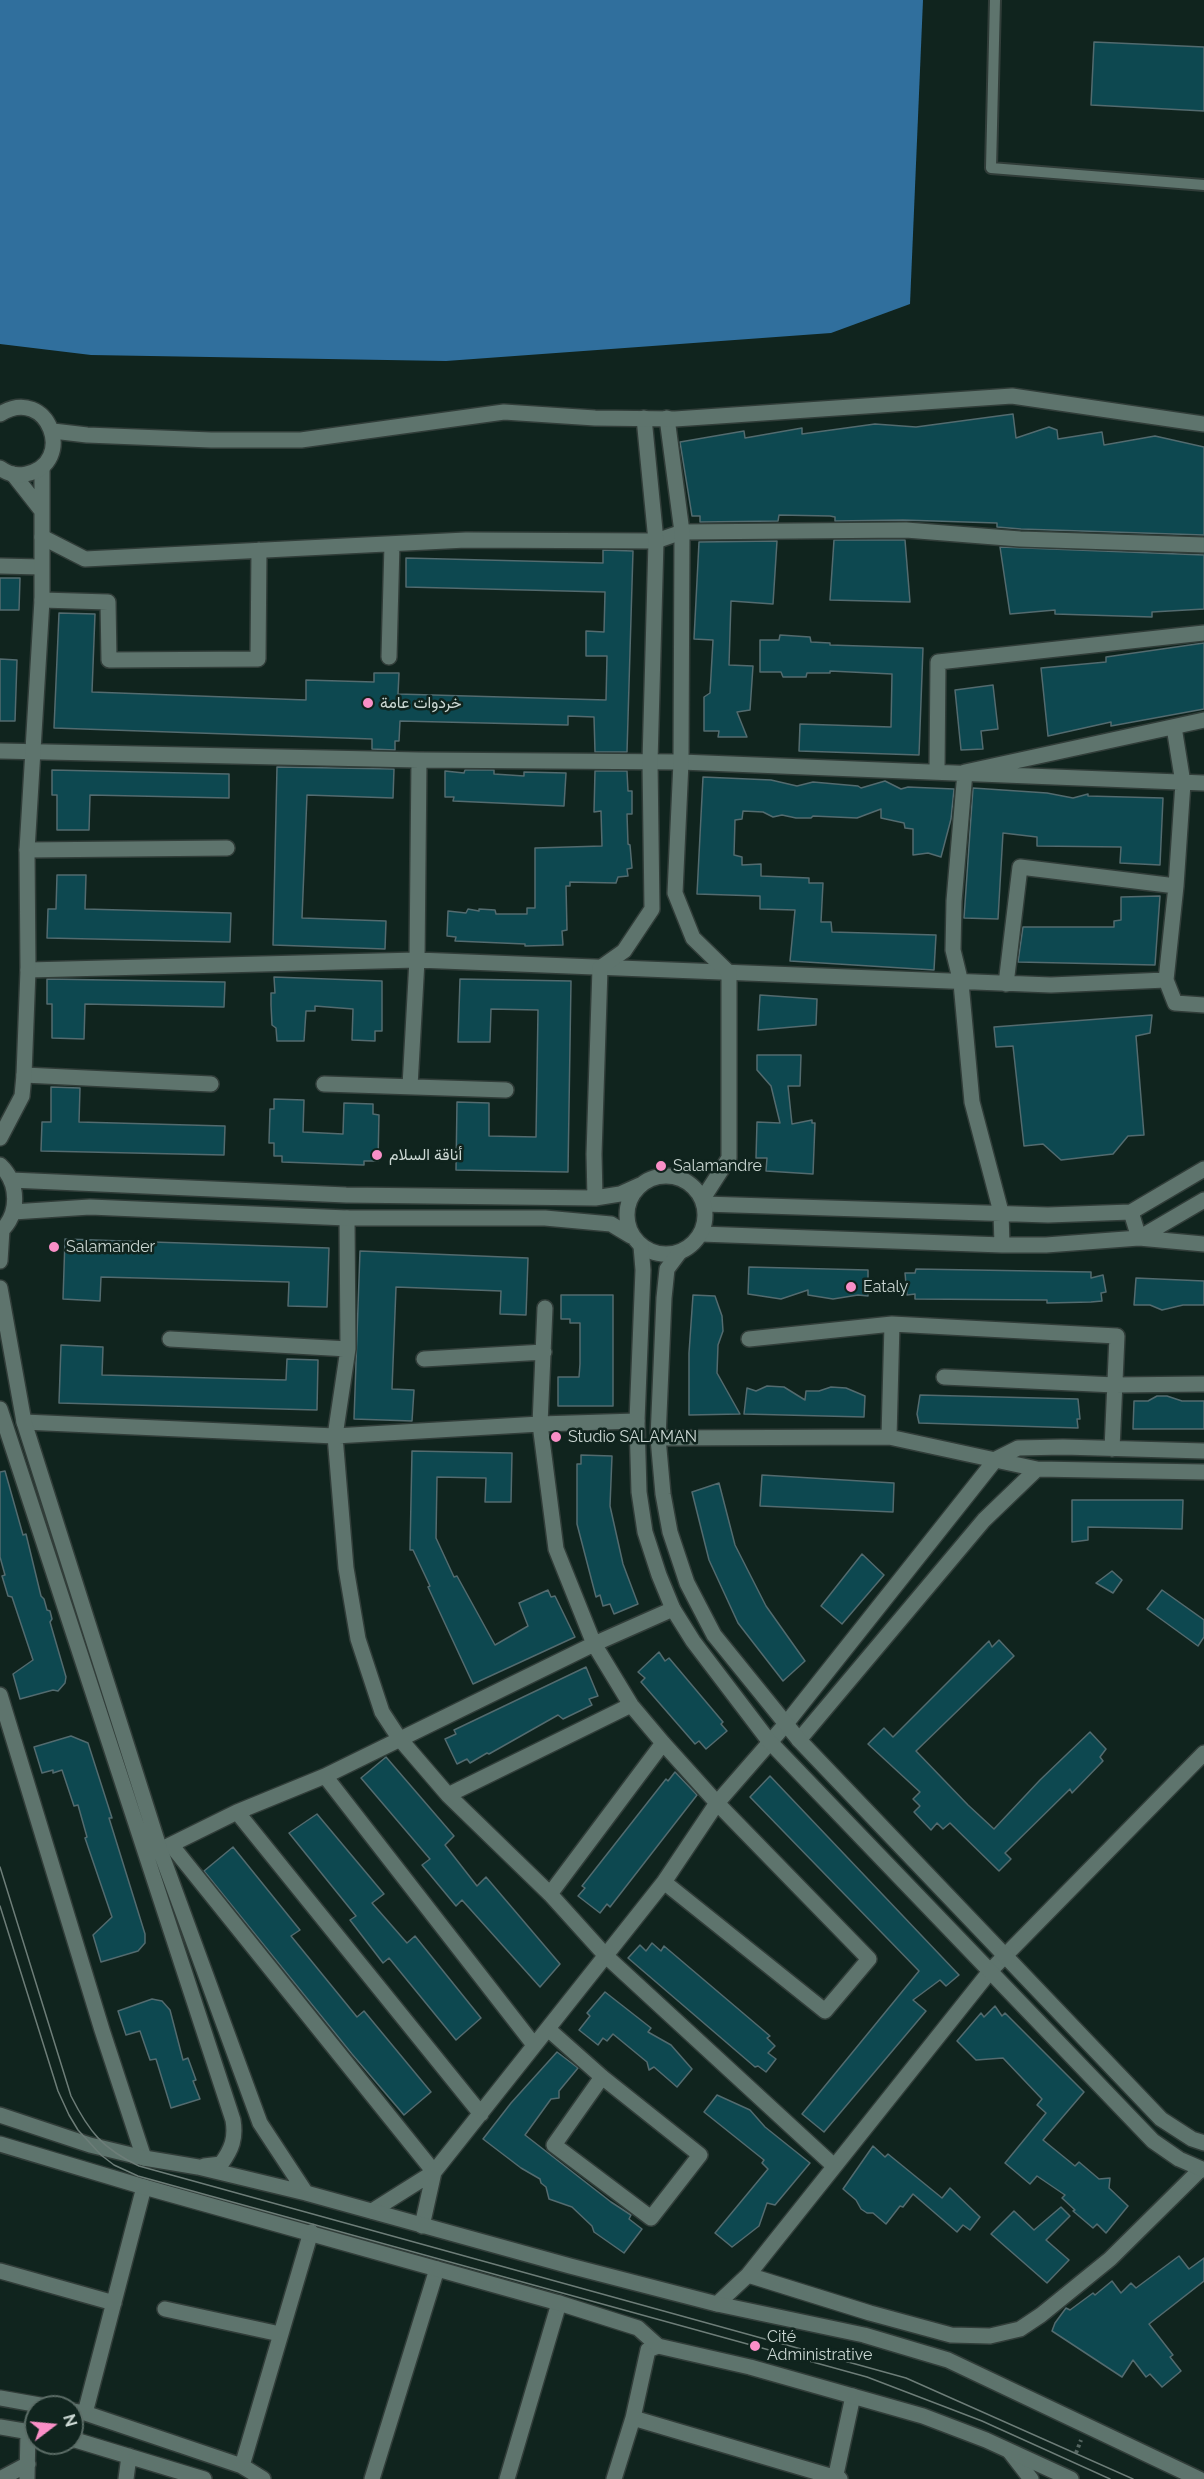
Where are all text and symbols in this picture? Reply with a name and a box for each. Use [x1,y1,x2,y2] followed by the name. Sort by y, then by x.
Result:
[380,693,462,713] place label: خردوات عامة
[361,696,375,710] marker: خردوات عامة
[389,1145,462,1165] place label: أناقة السلام
[370,1148,384,1162] marker: أناقة السلام
[673,1156,762,1176] place label: Salamandre
[654,1159,668,1173] marker: Salamandre
[66,1237,155,1257] place label: Salamander
[47,1240,61,1254] marker: Salamander
[863,1277,908,1297] place label: Eataly
[844,1280,858,1294] marker: Eataly
[568,1427,697,1447] place label: Studio SALAMAN
[549,1430,563,1444] marker: Studio SALAMAN
[767,2327,872,2365] place label: Cité Administrative
[748,2339,762,2353] marker: Cité Administrative
[24,2395,84,2455] north arrow
[59,2412,81,2429] text: N

